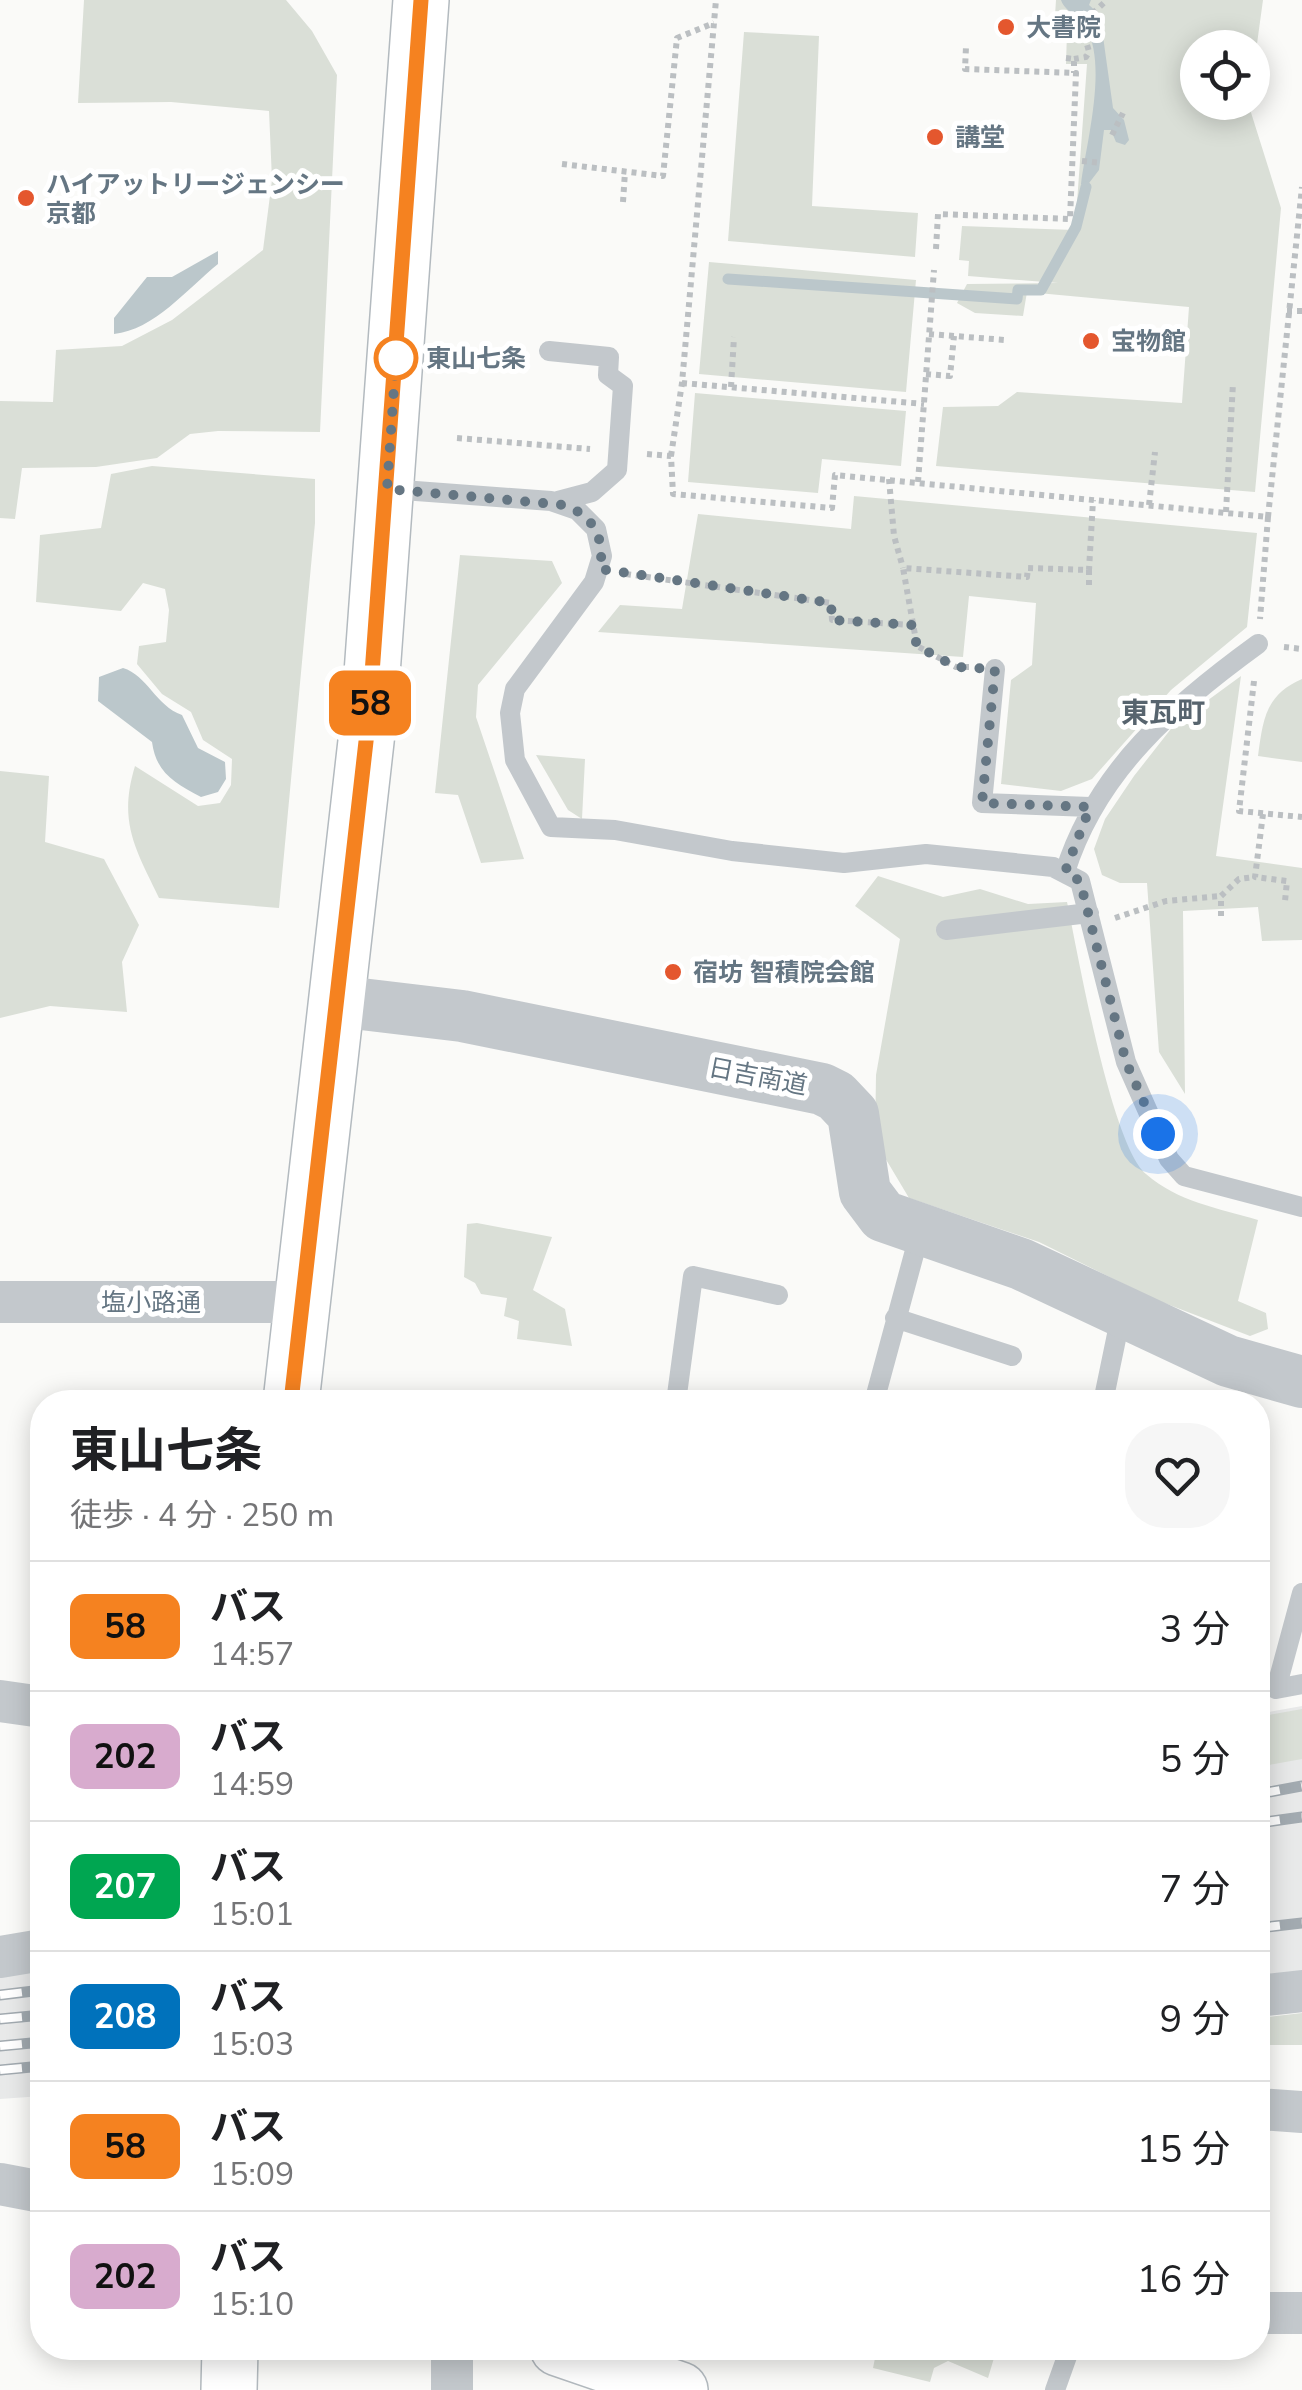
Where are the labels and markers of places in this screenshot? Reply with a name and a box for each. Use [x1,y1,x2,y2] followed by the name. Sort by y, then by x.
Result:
[1026,11,1101,45] place label: 大書院
[995,16,1017,38] marker: 大書院
[955,121,1005,155] place label: 講堂
[924,126,946,148] marker: 講堂
[46,168,345,231] place label: ハイアットリージェンシー 京都
[15,187,37,209] marker: ハイアットリージェンシー 京都
[1111,325,1186,359] place label: 宝物館
[1080,330,1102,352] marker: 宝物館
[375,337,417,379] marker: 東山七条
[426,342,526,376] place label: 東山七条
[693,956,875,990] place label: 宿坊 智積院会館
[662,961,684,983] marker: 宿坊 智積院会館

